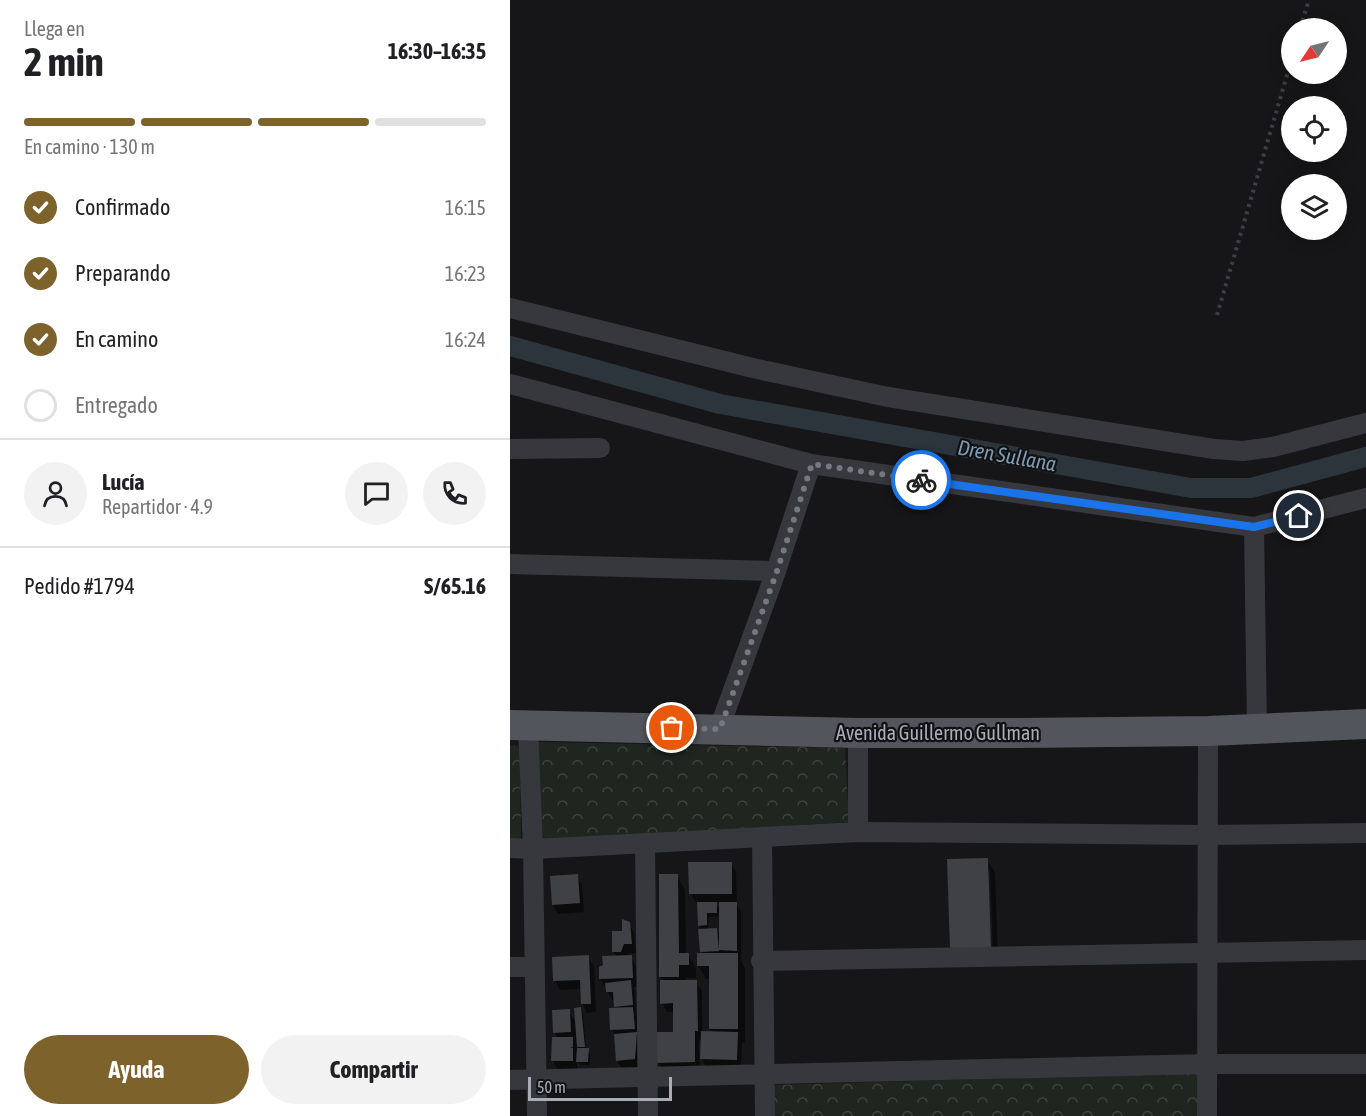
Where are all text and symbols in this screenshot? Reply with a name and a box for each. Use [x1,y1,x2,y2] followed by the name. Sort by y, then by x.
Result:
[24,17,85,40] text: Llega en
[1281,18,1347,84] north arrow
[1281,18,1347,240] map controls
[388,38,486,64] text: 16:30–16:35
[24,40,104,84] text: 2 min
[1281,96,1347,162] button: locate
[24,135,155,158] text: En camino · 130 m
[1281,174,1347,240] button: layers
[24,191,57,224] icon: check
[75,194,170,220] text: Confirmado
[445,196,486,219] text: 16:15
[24,257,57,290] icon: check
[75,260,171,286] text: Preparando
[445,262,486,285] text: 16:23
[24,323,57,356] icon: check
[75,326,158,352] text: En camino
[445,328,486,351] text: 16:24
[75,392,158,418] text: Entregado
[956,435,1058,475] water label: Dren Sullana
[891,450,951,510] courier
[24,462,87,525] button: person
[345,462,408,525] button: chat
[423,462,486,525] button: phone
[905,464,938,497] icon: bike
[102,469,145,495] text: Lucía
[1273,490,1324,541] pin
[102,495,213,518] text: Repartidor · 4.9
[1282,499,1315,532] icon: home
[24,573,135,599] text: Pedido #1794
[424,573,486,599] text: S/65.16
[646,702,697,753] pin
[655,711,688,744] icon: bag
[836,721,1040,744] street label: Avenida Guillermo Gullman
[24,1035,249,1104] button: Ayuda
[261,1035,486,1104] button: Compartir
[528,1074,672,1102] scale bar
[537,1078,566,1096] text: 50 m

